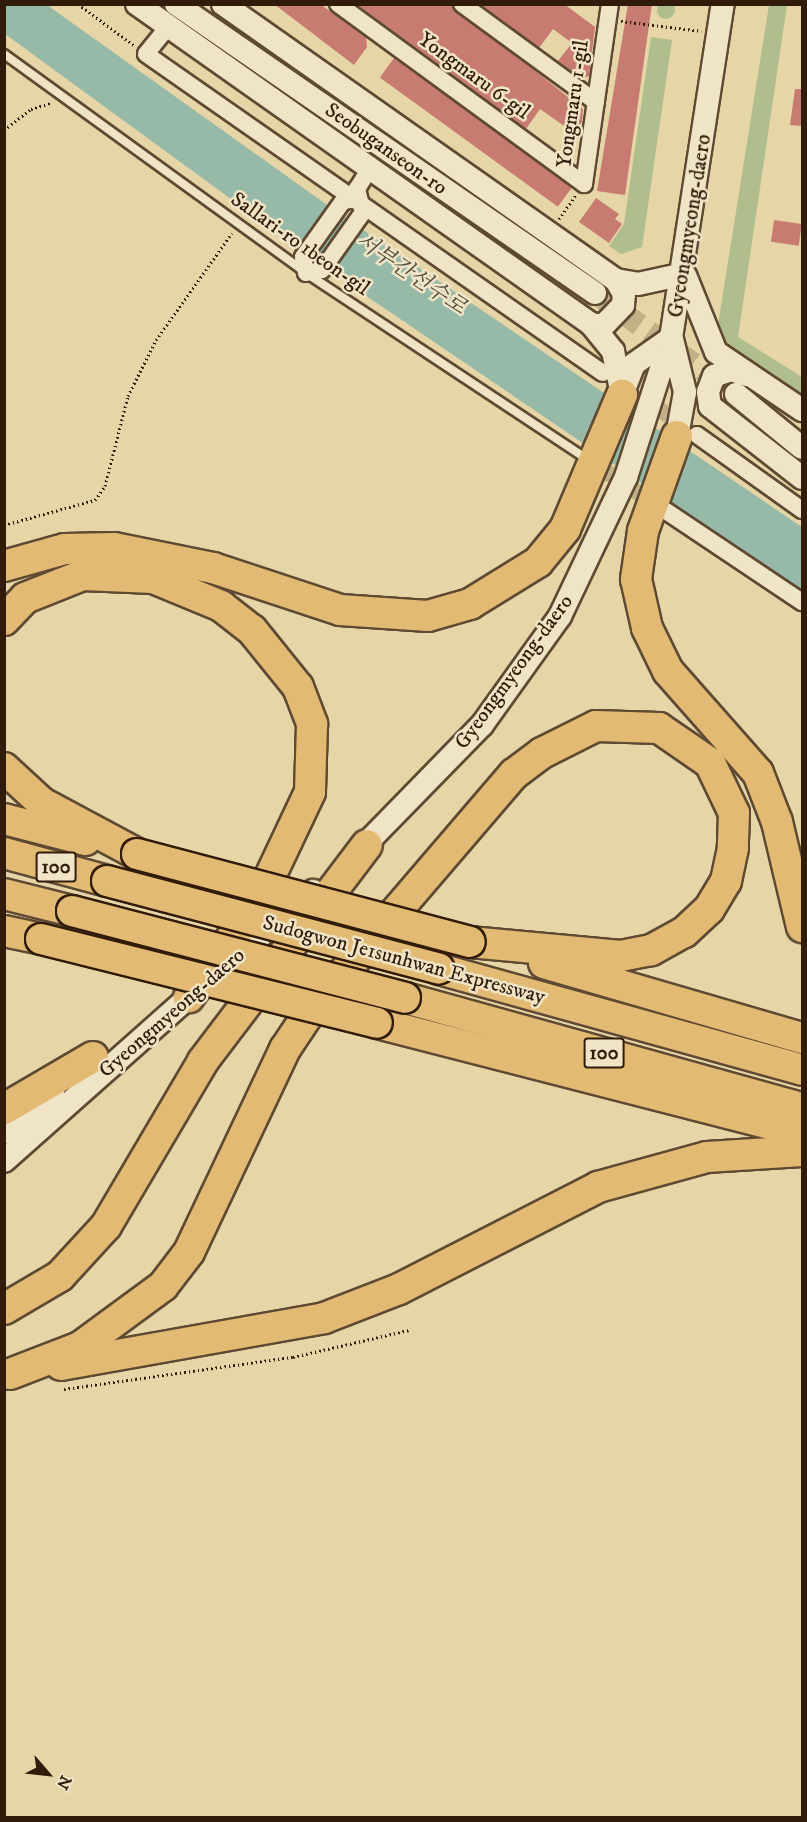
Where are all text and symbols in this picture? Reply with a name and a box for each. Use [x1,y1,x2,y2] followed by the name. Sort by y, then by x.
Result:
[413,27,535,125] street label: Yongmaru 6-gil
[552,39,594,169] street label: Yongmaru 1-gil
[320,98,452,200] street label: Seobuganseon-ro
[663,133,717,319] street label: Gyeongmyeong-daero
[226,187,374,301] street label: Sallari-ro 1beon-gil
[351,227,471,321] water label: 서부간선수로
[449,590,579,754] street label: Gyeongmyeong-daero
[35,850,77,884] road number: 100
[260,910,548,1010] street label: Sudogwon Je1sunhwan Expressway
[94,943,250,1083] street label: Gyeongmyeong-daero
[583,1036,625,1070] road number: 100
[18,1744,78,1804] north arrow
[52,1772,76,1793] text: N

